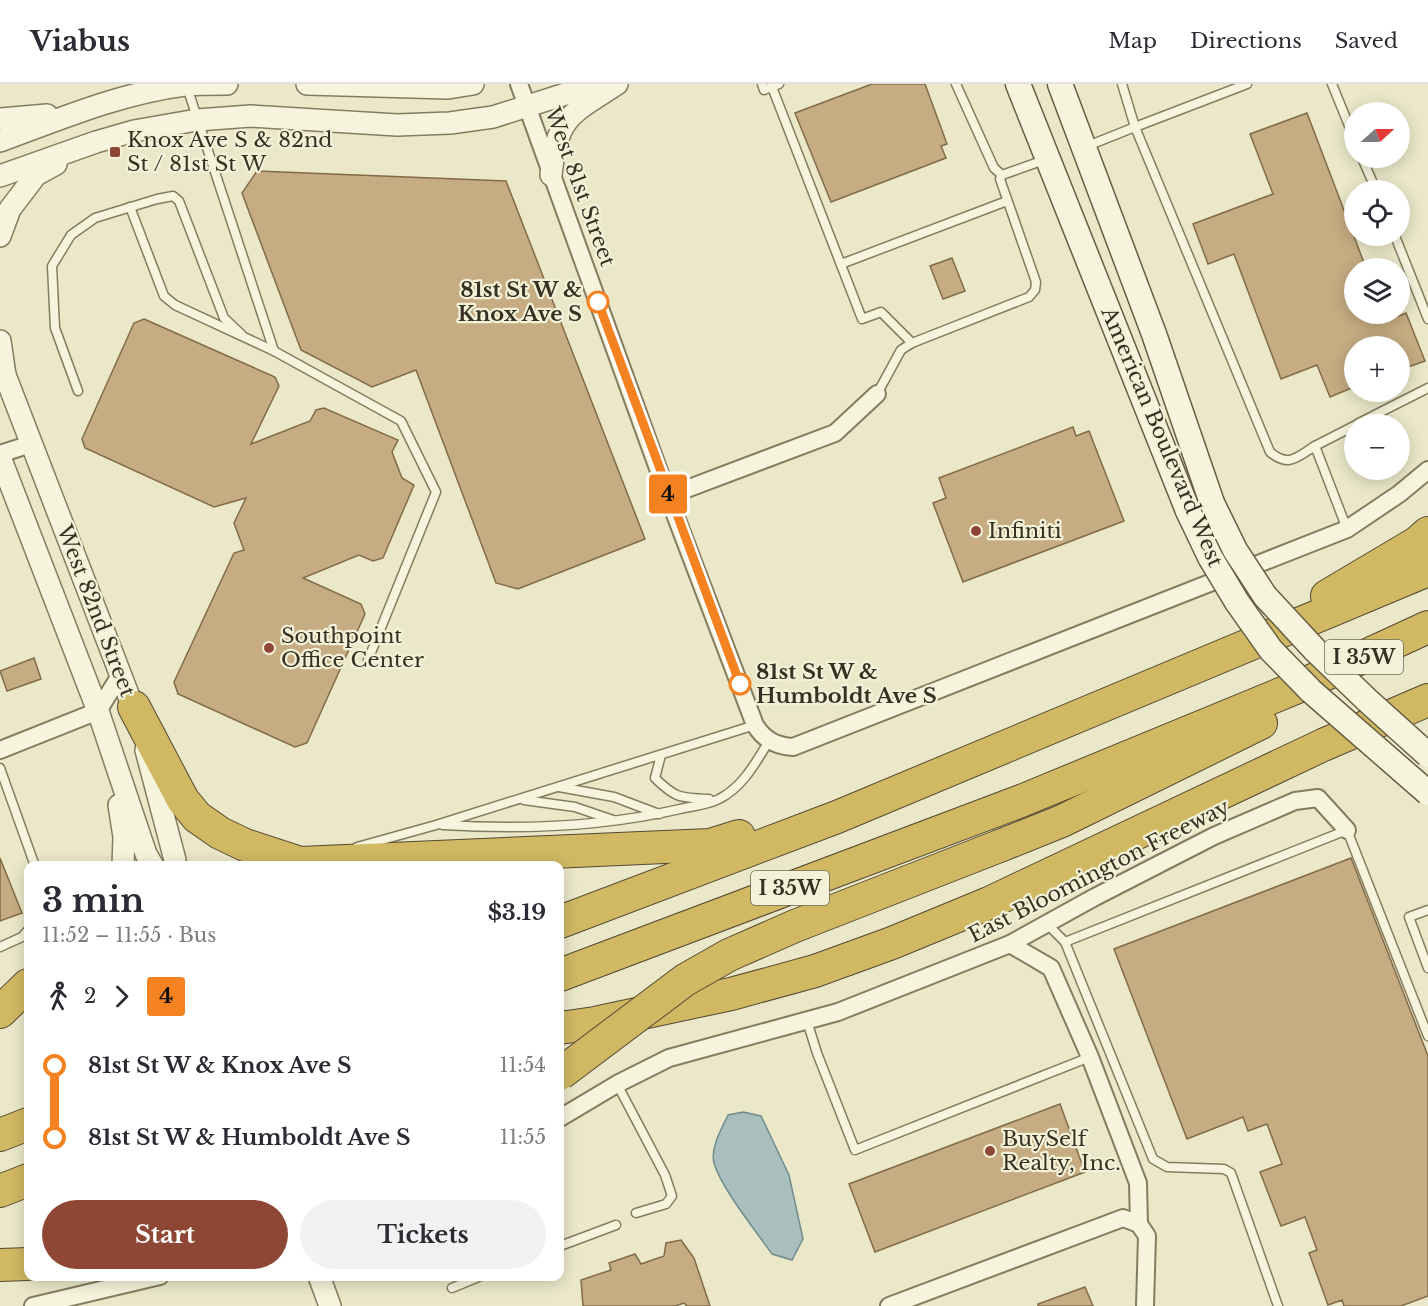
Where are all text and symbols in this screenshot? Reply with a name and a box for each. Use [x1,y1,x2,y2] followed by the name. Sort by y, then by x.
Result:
[30,24,130,59] text: Viabus
[1108,28,1157,54] text: Map
[1190,28,1302,54] text: Directions
[1335,28,1398,54] text: Saved
[1344,102,1410,168] north arrow
[1344,102,1410,480] map controls
[539,103,621,270] street label: West 81st Street
[127,127,333,177] place label: Knox Ave S & 82nd St / 81st St W
[108,145,122,159] marker: Knox Ave S & 82nd St / 81st St W
[1344,180,1410,246] button: locate
[1344,258,1410,324] button: layers
[458,277,582,327] place label: 81st St W & Knox Ave S
[587,291,609,313] marker: 81st St W & Knox Ave S
[1095,302,1229,571] street label: American Boulevard West
[1344,336,1410,402] button: +
[1344,414,1410,480] button: −
[648,474,688,514] line badge: 4
[661,481,675,507] text: 4
[988,518,1062,544] place label: Infiniti
[51,520,141,701] street label: West 82nd Street
[969,524,983,538] marker: Infiniti
[281,623,424,673] place label: Southpoint Office Center
[1325,640,1403,674] road number: I 35W
[262,641,276,655] marker: Southpoint Office Center
[756,659,937,709] place label: 81st St W & Humboldt Ave S
[729,673,751,695] marker: 81st St W & Humboldt Ave S
[964,793,1234,948] street label: East Bloomington Freeway
[751,871,829,905] road number: I 35W
[42,880,144,921] text: 3 min
[488,899,546,926] text: $3.19
[42,923,216,947] text: 11:52 – 11:55 · Bus
[42,980,75,1013] icon: walk
[105,980,138,1013] icon: forward
[159,983,173,1009] text: 4
[84,984,96,1008] text: 2
[88,1052,352,1079] text: 81st St W & Knox Ave S
[499,1053,546,1077] text: 11:54
[88,1124,411,1151] text: 81st St W & Humboldt Ave S
[500,1125,546,1149] text: 11:55
[1002,1126,1121,1176] place label: BuySelf Realty, Inc.
[983,1144,997,1158] marker: BuySelf Realty, Inc.
[42,1200,288,1269] button: Start
[300,1200,546,1269] button: Tickets

